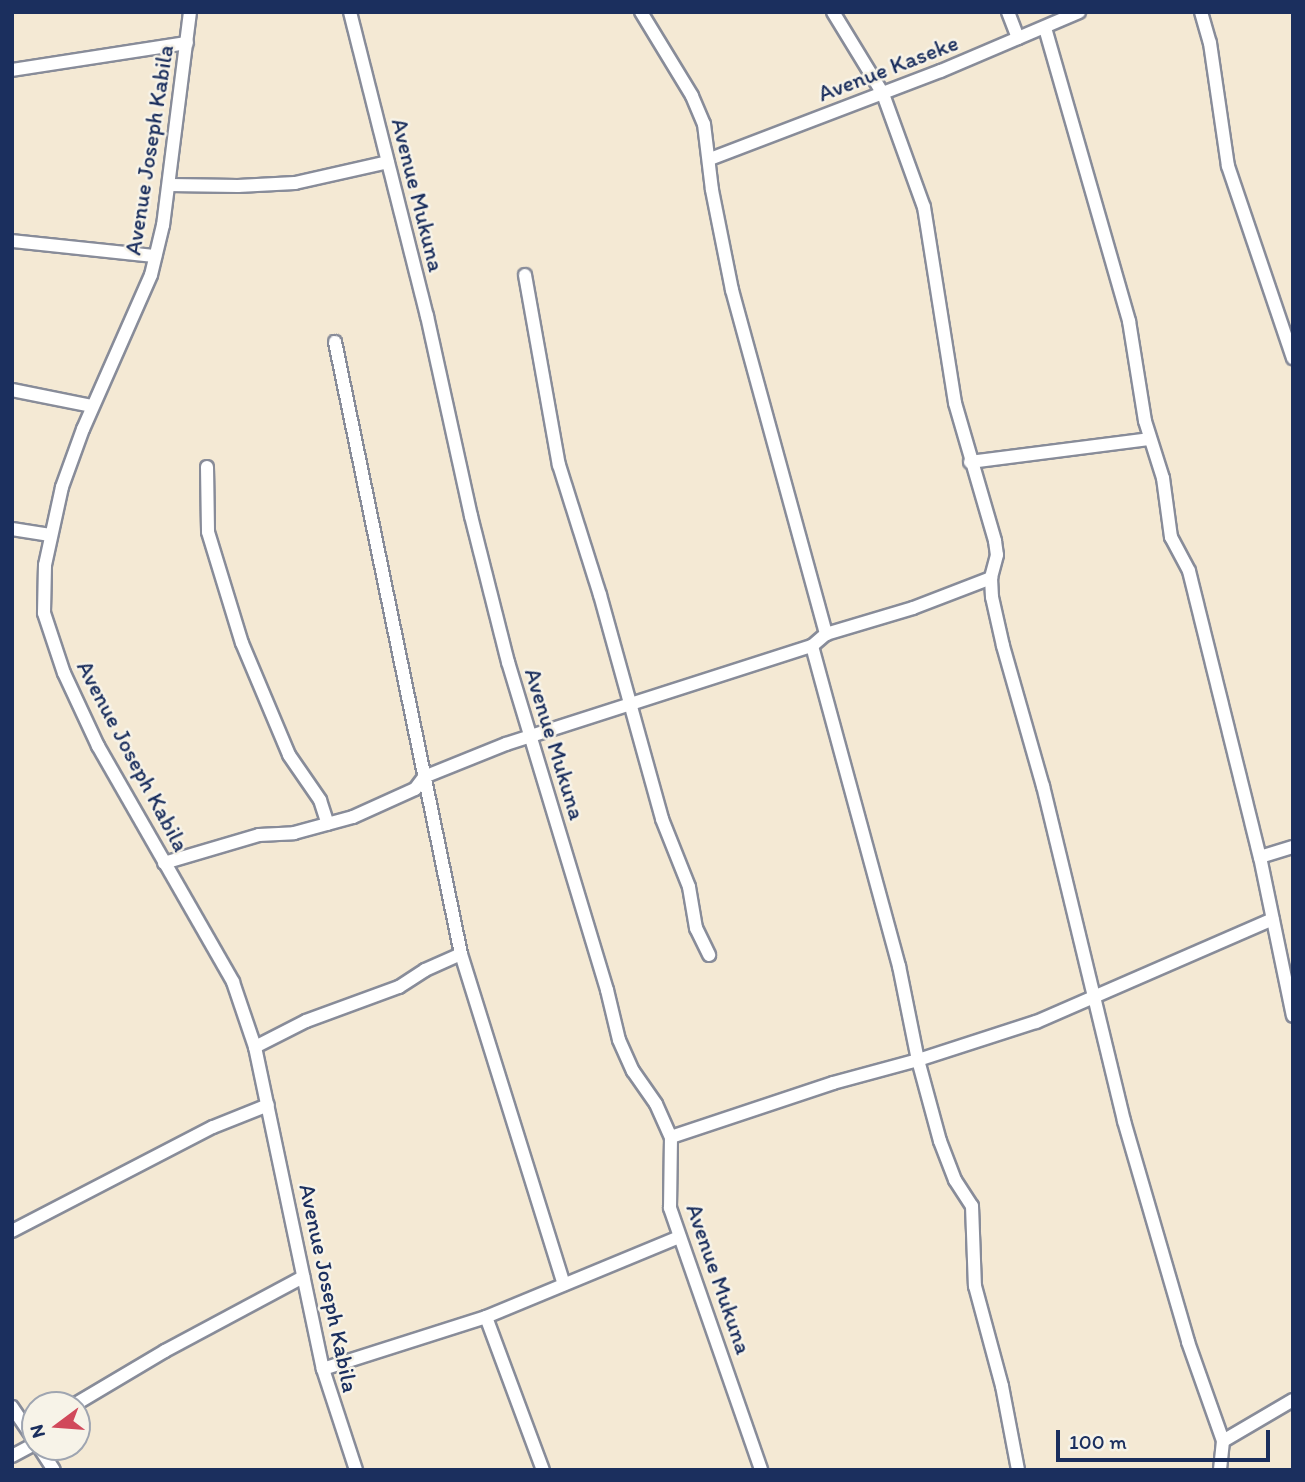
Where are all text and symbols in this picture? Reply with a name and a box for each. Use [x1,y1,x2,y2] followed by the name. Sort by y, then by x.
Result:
[814,29,962,107] street label: Avenue Kaseke
[119,43,179,257] street label: Avenue Joseph Kabila
[386,116,450,274] street label: Avenue Mukuna
[71,656,195,856] street label: Avenue Joseph Kabila
[519,665,591,823] street label: Avenue Mukuna
[293,1181,365,1395] street label: Avenue Joseph Kabila
[680,1201,758,1357] street label: Avenue Mukuna
[21,1391,91,1461] north arrow
[1060,1416,1274,1460] scale bar
[24,1422,50,1441] text: N
[1069,1429,1127,1454] text: 100 m

